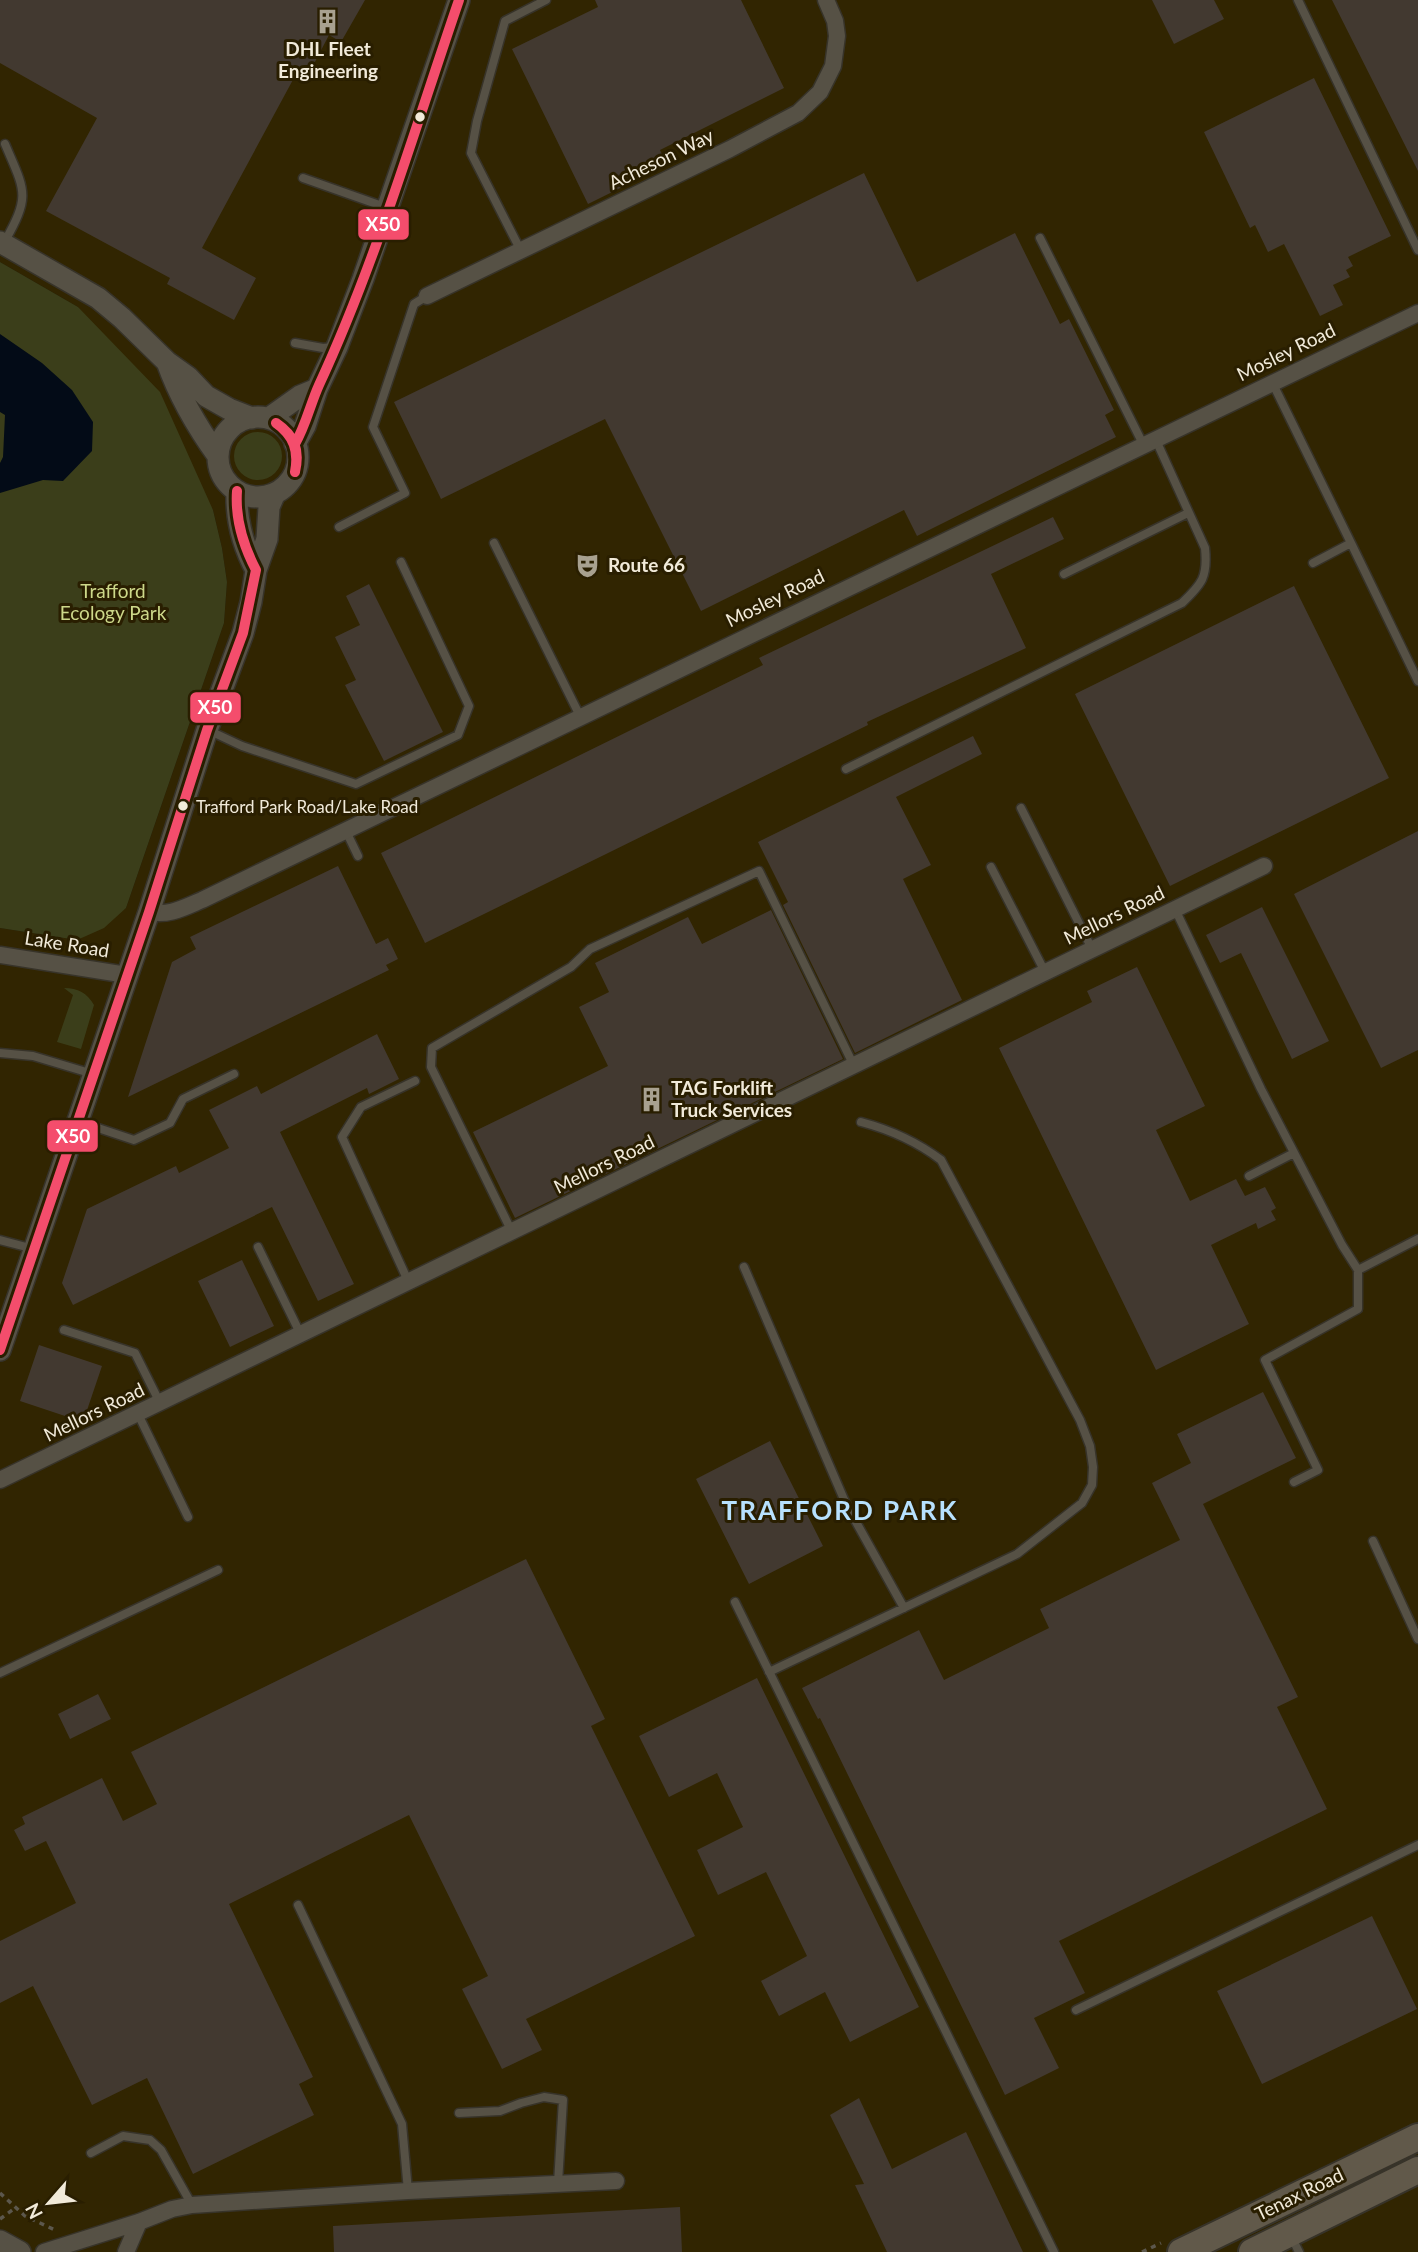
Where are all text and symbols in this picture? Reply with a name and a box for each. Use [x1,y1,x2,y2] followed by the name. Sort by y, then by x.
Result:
[314,7,342,35] building icon: DHL Fleet Engineering
[278,37,378,82] place label: DHL Fleet Engineering
[413,110,427,124] unlabelled marker
[604,123,717,194] street label: Acheson Way
[357,208,410,241] line badge: X50
[366,212,400,235] text: X50
[1233,318,1339,385] street label: Mosley Road
[574,551,602,579] theatre icon: Route 66
[608,553,685,576] place label: Route 66
[722,564,828,631] street label: Mosley Road
[60,579,167,624] park label: Trafford Ecology Park
[189,691,242,724] line badge: X50
[198,695,232,718] text: X50
[196,796,418,817] place label: Trafford Park Road/Lake Road
[176,799,190,813] marker: Trafford Park Road/Lake Road
[1060,880,1168,949] street label: Mellors Road
[23,925,111,962] street label: Lake Road
[671,1076,792,1121] place label: TAG Forklift Truck Services
[637,1085,665,1113] building icon: TAG Forklift Truck Services
[46,1119,99,1153] line badge: X50
[56,1124,90,1147] text: X50
[550,1129,658,1198] street label: Mellors Road
[40,1377,148,1446] street label: Mellors Road
[722,1494,958,1526] district label: TRAFFORD PARK
[1251,2162,1347,2225] street label: Tenax Road
[14,2168,84,2238] north arrow
[20,2199,47,2223] text: N

